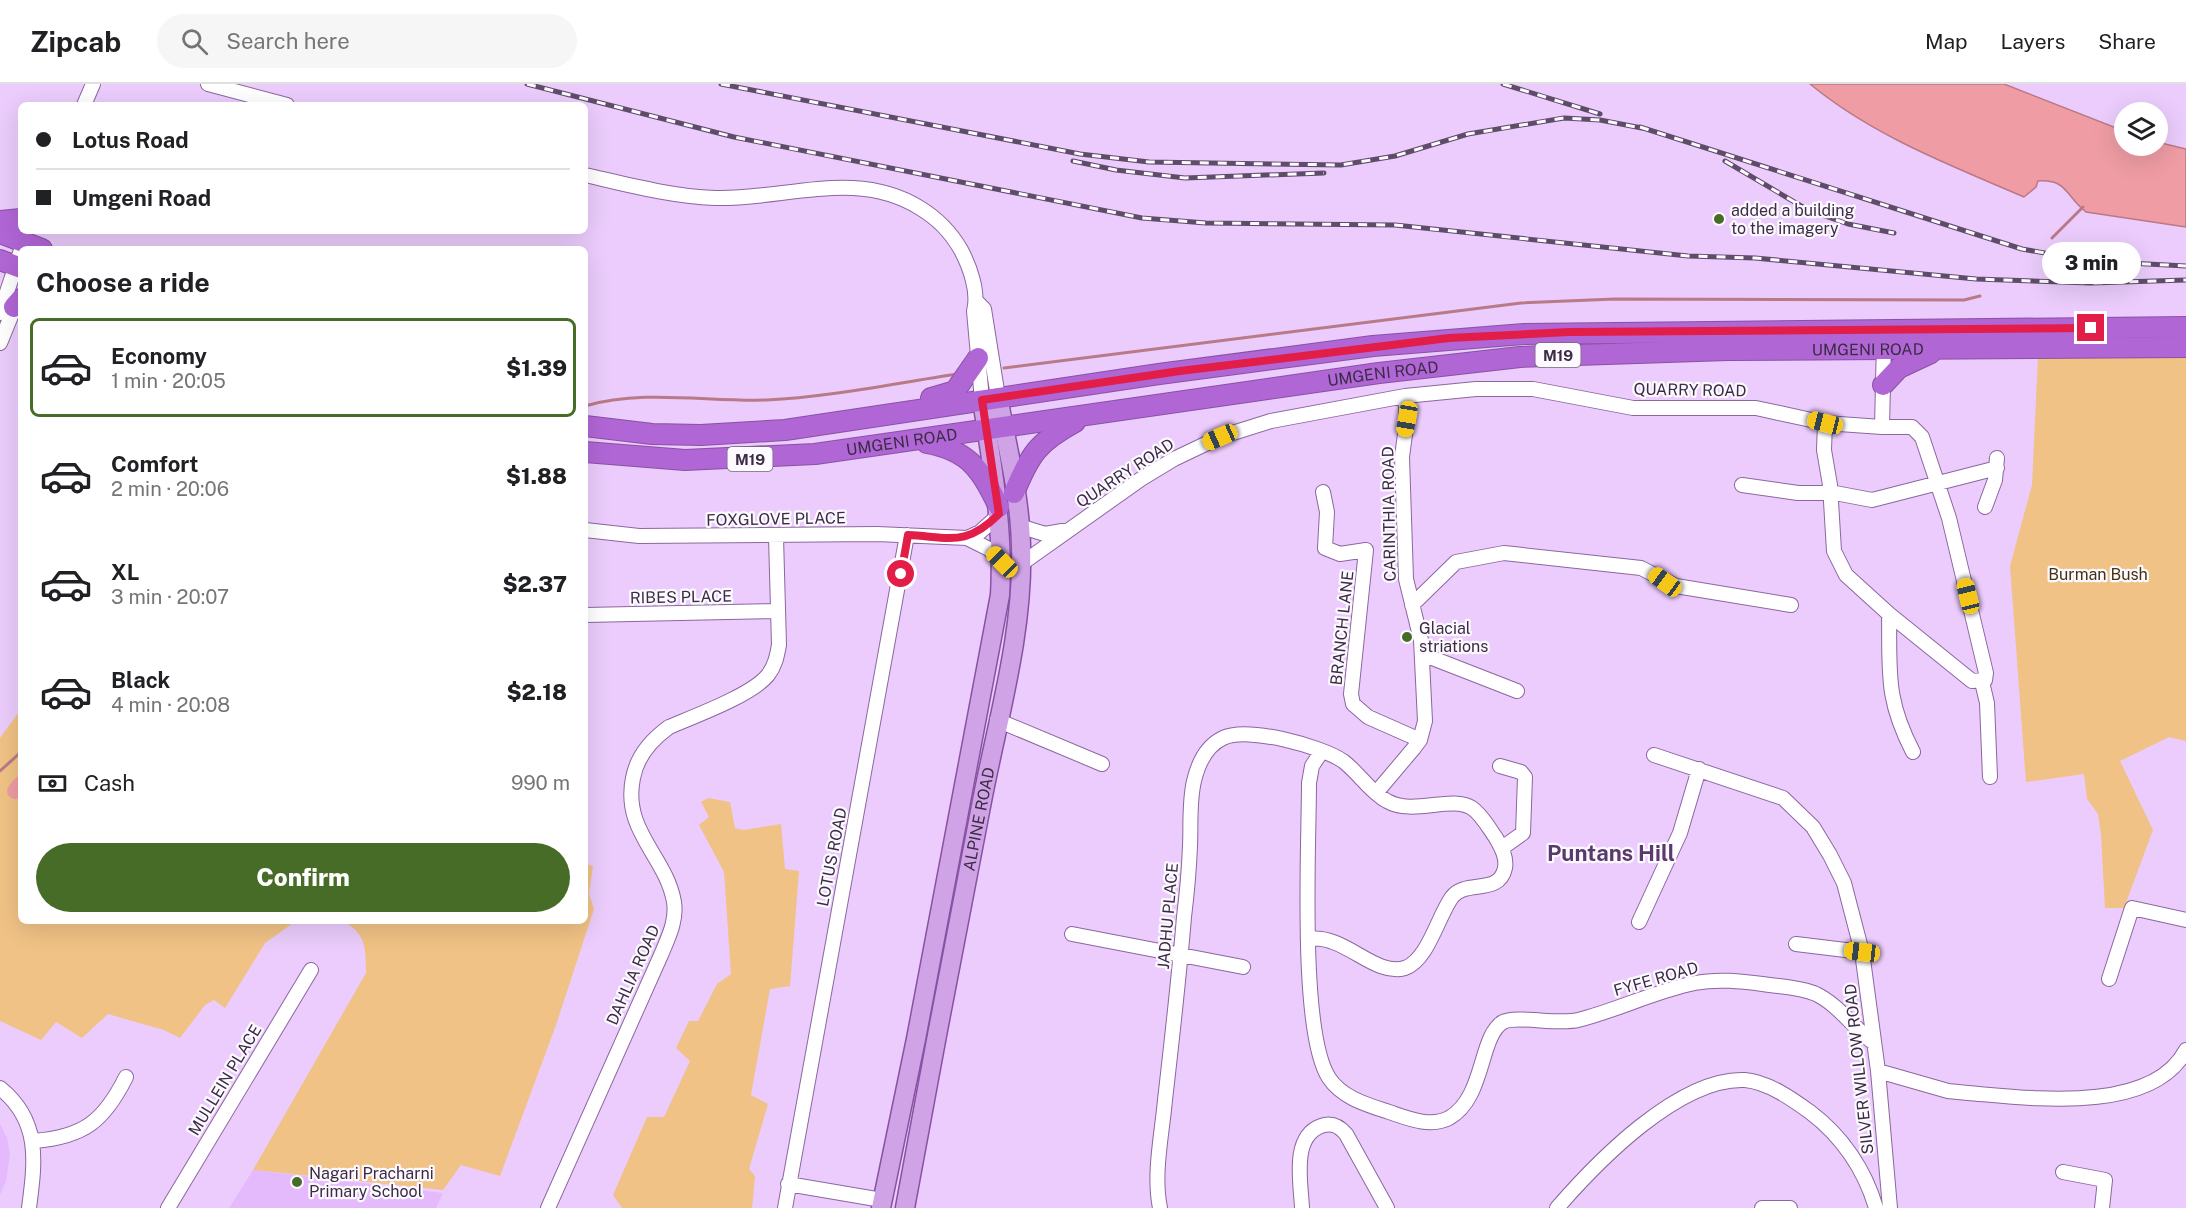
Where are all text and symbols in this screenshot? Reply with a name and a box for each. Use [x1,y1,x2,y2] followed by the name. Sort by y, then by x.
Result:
[157,14,577,68] search box
[30,25,121,58] text: Zipcab
[178,25,211,58] icon: search
[226,28,350,54] text: Search here
[1925,29,1968,54] text: Map
[2001,29,2065,54] text: Layers
[2098,29,2156,54] text: Share
[2114,102,2168,156] map controls
[2114,102,2168,156] button: layers
[72,127,189,153] text: Lotus Road
[72,185,211,211] text: Umgeni Road
[1731,201,1855,238] place label: added a building to the imagery
[1712,212,1726,226] marker: added a building to the imagery
[2042,241,2140,283] callout: 3 min
[2065,251,2118,275] text: 3 min
[36,266,210,298] text: Choose a ride
[2077,314,2104,341] route end
[1812,339,1924,359] street label: UMGENI ROAD
[39,341,93,395] icon: car
[111,343,207,369] text: Economy
[1536,343,1580,367] road number: M19
[506,355,567,381] text: $1.39
[1326,357,1439,390] street label: UMGENI ROAD
[111,369,226,393] text: 1 min · 20:05
[1633,380,1747,400] street label: QUARRY ROAD
[1395,400,1419,438] car
[1805,410,1845,436] car
[1200,421,1240,453] car
[845,424,958,459] street label: UMGENI ROAD
[1072,434,1178,512] street label: QUARRY ROAD
[1378,446,1400,582] street label: CARINTHIA ROAD
[728,447,772,471] road number: M19
[39,449,93,503] icon: car
[111,451,198,477] text: Comfort
[506,463,567,489] text: $1.88
[111,477,229,501] text: 2 min · 20:06
[706,508,846,530] street label: FOXGLOVE PLACE
[983,543,1021,581] car
[39,557,93,611] icon: car
[111,559,139,585] text: XL
[887,560,914,587] route start
[1645,564,1685,600] car
[2048,565,2148,584] park label: Burman Bush
[1327,570,1357,686] street label: BRANCH LANE
[502,571,567,597] text: $2.37
[1955,576,1981,616] car
[111,585,229,609] text: 3 min · 20:07
[630,587,732,607] street label: RIBES PLACE
[1419,619,1488,656] place label: Glacial striations
[1400,630,1414,644] marker: Glacial striations
[39,665,93,719] icon: car
[111,667,170,693] text: Black
[506,679,567,705] text: $2.18
[111,693,230,717] text: 4 min · 20:08
[959,765,998,873] street label: ALPINE ROAD
[36,767,69,800] icon: cash
[84,770,135,796] text: Cash
[511,771,570,795] text: 990 m
[813,806,851,908] street label: LOTUS ROAD
[1547,840,1675,866] district label: Puntans Hill
[36,843,570,912] button: Confirm
[1154,862,1182,970] street label: JADHU PLACE
[602,922,664,1028] street label: DAHLIA ROAD
[1843,941,1881,963] car
[1611,958,1701,1000] street label: FYFE ROAD
[1841,983,1877,1155] street label: SILVER WILLOW ROAD
[184,1021,266,1139] street label: MULLEIN PLACE
[309,1164,434,1201] place label: Nagari Pracharni Primary School
[290,1175,304,1189] marker: Nagari Pracharni Primary School

